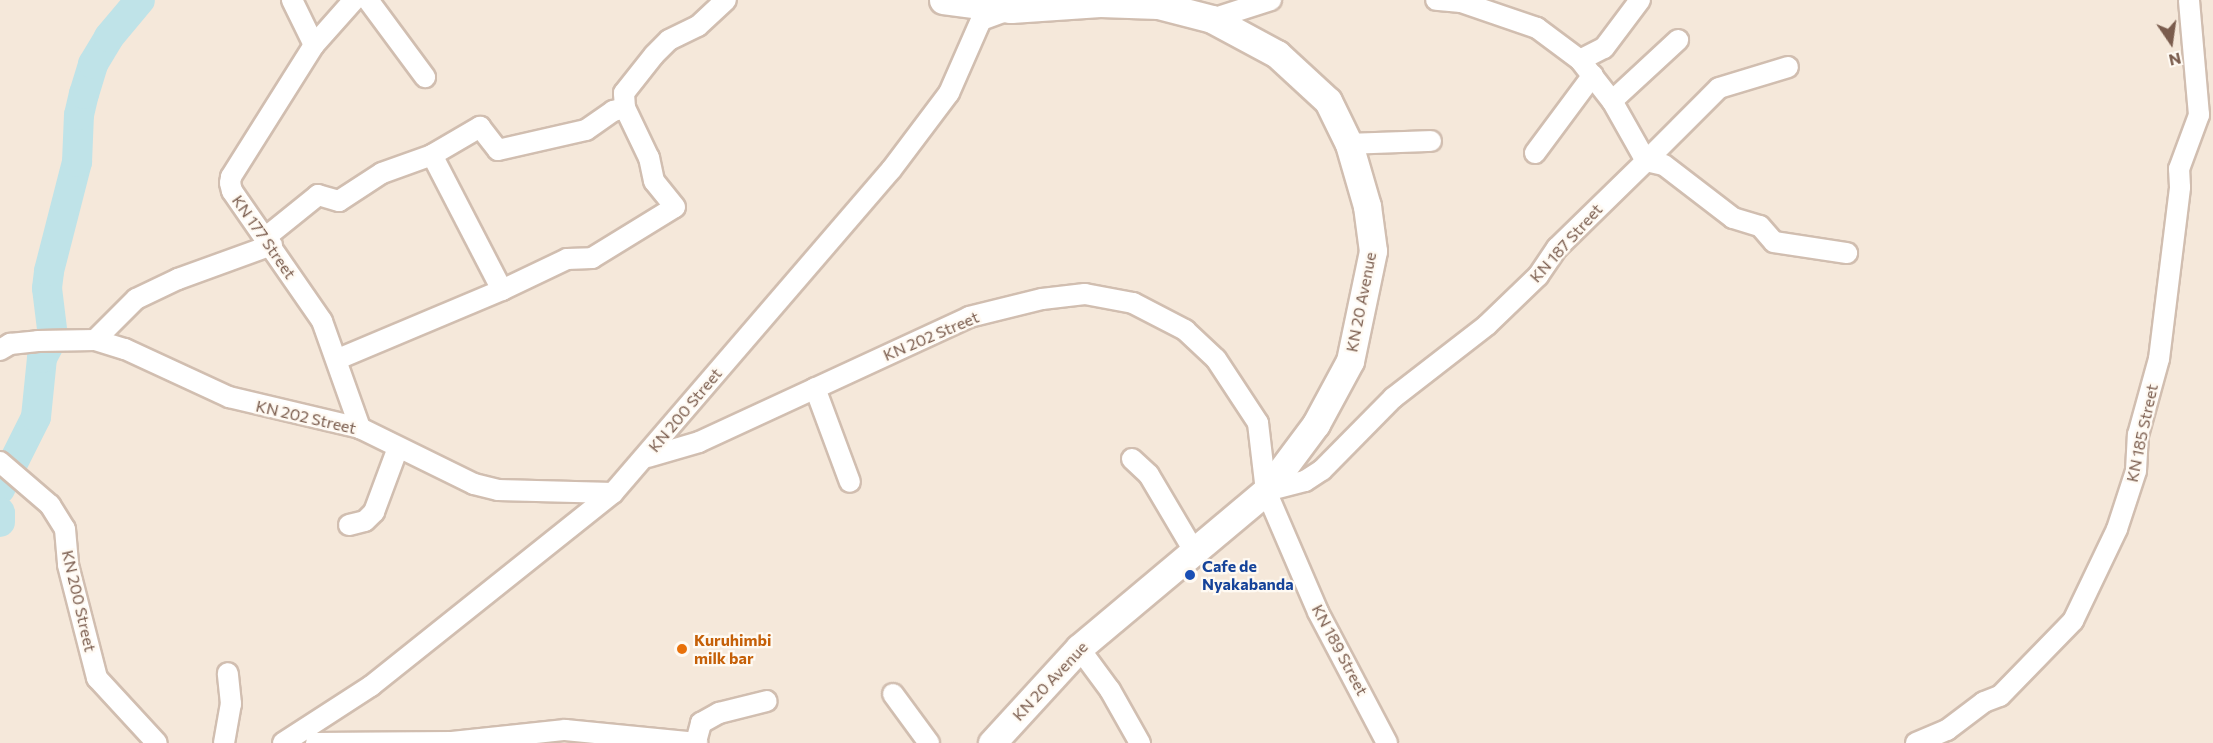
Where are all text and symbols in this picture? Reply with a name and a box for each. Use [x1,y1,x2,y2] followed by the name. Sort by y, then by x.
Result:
[2141,12,2201,72] north arrow
[2167,49,2183,71] text: N
[228,191,300,283] street label: KN 177 Street
[1526,200,1606,286] street label: KN 187 Street
[1342,250,1380,354] street label: KN 20 Avenue
[880,307,982,365] street label: KN 202 Street
[644,364,726,456] street label: KN 200 Street
[2122,382,2162,484] street label: KN 185 Street
[254,396,358,438] street label: KN 202 Street
[58,548,100,654] street label: KN 200 Street
[1202,556,1294,594] place label: Cafe de Nyakabanda
[1183,568,1197,582] marker: Cafe de Nyakabanda
[1308,601,1372,699] street label: KN 189 Street
[694,630,771,668] place label: Kuruhimbi milk bar
[1008,637,1092,725] street label: KN 20 Avenue
[675,642,689,656] marker: Kuruhimbi milk bar

